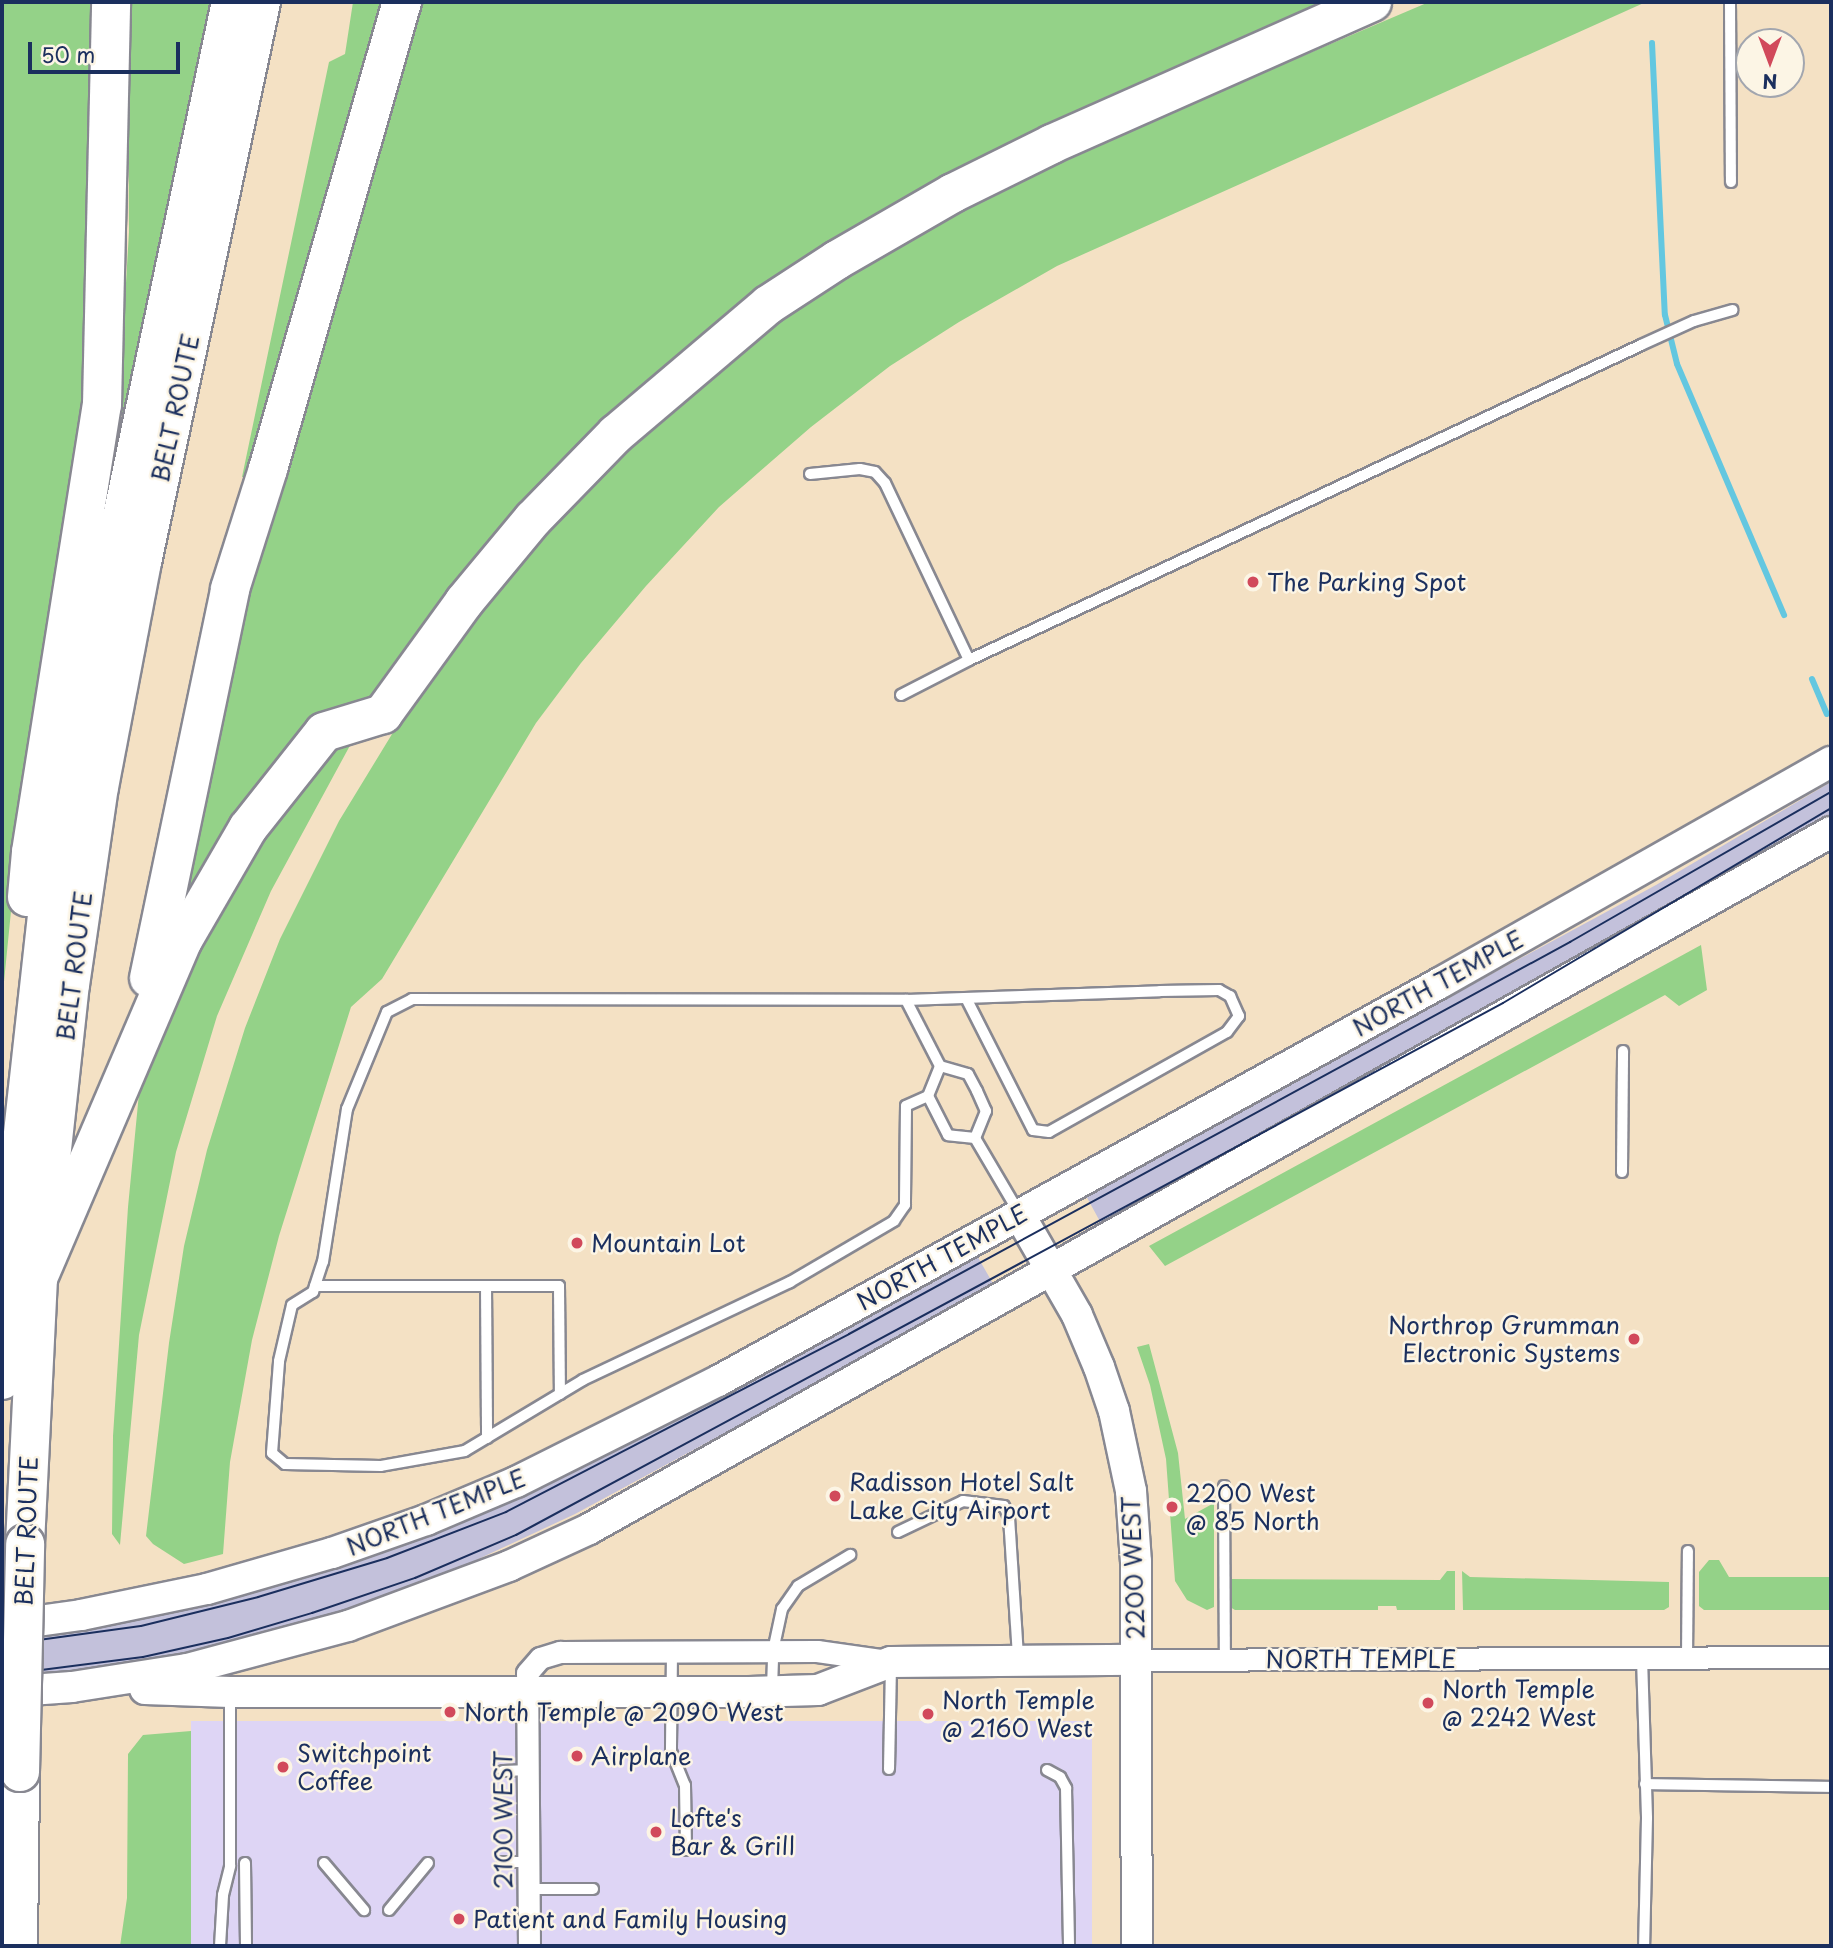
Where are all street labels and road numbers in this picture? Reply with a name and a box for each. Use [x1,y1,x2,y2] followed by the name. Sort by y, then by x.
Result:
[145,331,205,485] street label: BELT ROUTE
[51,889,97,1043] street label: BELT ROUTE
[1346,923,1530,1043] street label: NORTH TEMPLE
[850,1197,1034,1317] street label: NORTH TEMPLE
[9,1455,43,1607] street label: BELT ROUTE
[341,1462,531,1562] street label: NORTH TEMPLE
[1116,1495,1150,1641] street label: 2200 WEST
[1264,1645,1458,1673] street label: NORTH TEMPLE
[489,1749,517,1891] street label: 2100 WEST

